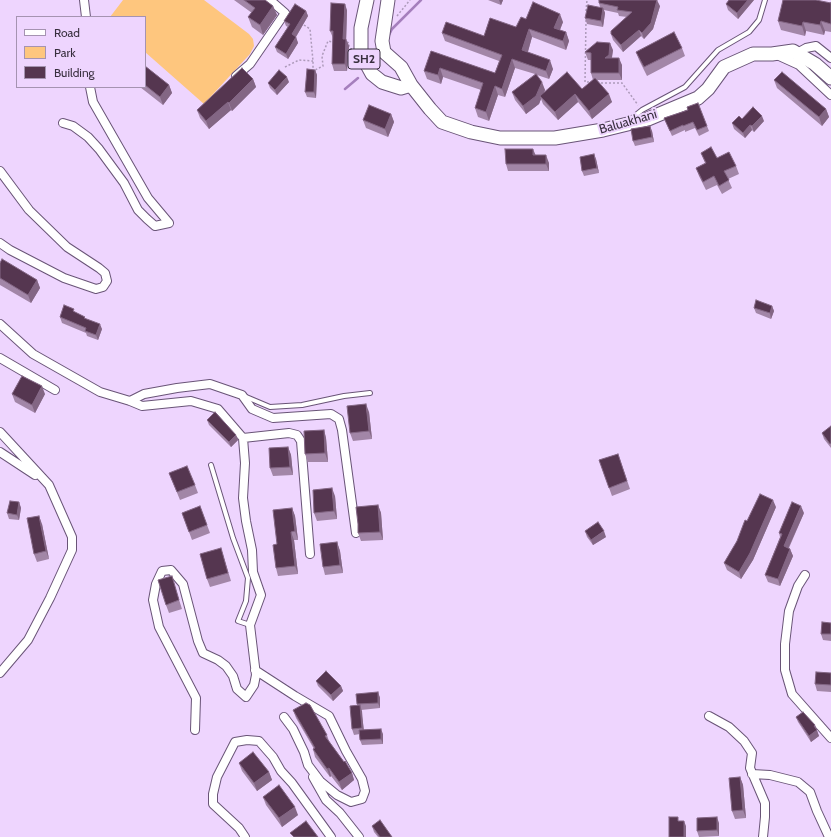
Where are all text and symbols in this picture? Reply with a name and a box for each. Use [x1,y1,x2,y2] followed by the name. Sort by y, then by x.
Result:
[16,16,146,88] legend
[54,25,80,40] text: Road
[54,45,76,60] text: Park
[348,49,380,69] road number: SH2
[54,65,95,80] text: Building
[597,106,659,138] street label: Baluakhani

